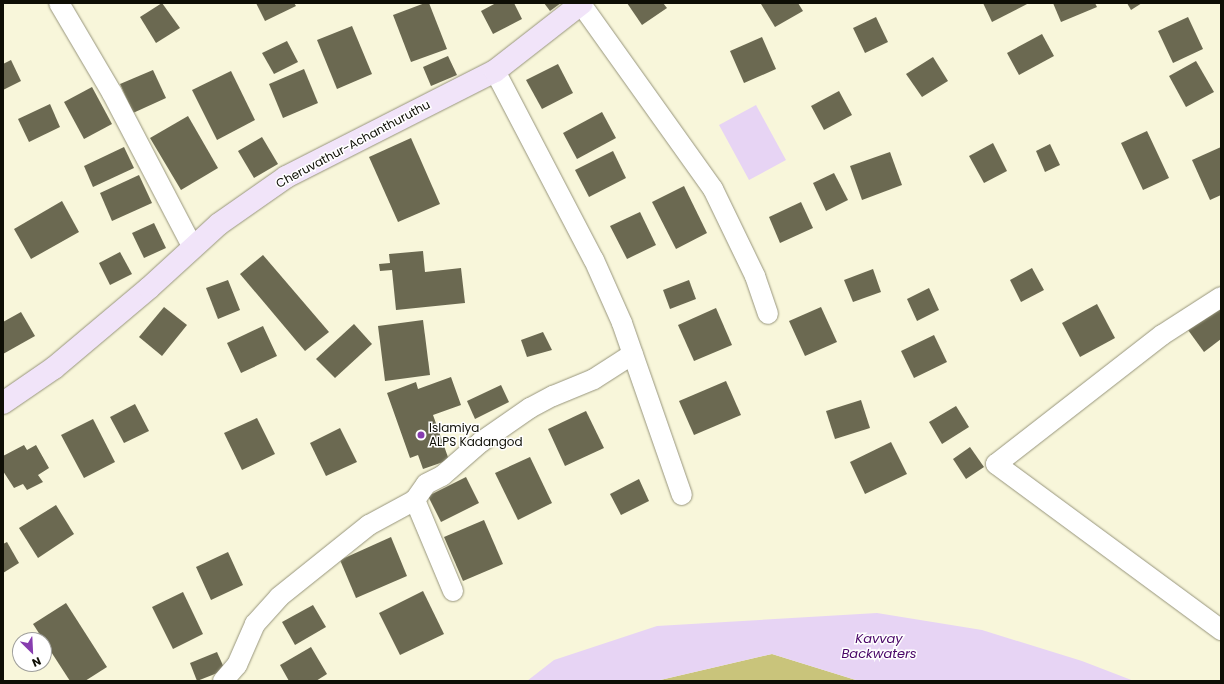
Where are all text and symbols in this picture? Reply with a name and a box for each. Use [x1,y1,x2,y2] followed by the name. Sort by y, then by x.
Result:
[273,97,433,191] street label: Cheruvathur-Achanthuruthu
[429,421,523,449] place label: Islamiya ALPS Kadangod
[416,430,426,440] marker: Islamiya ALPS Kadangod
[12,632,52,672] north arrow
[841,632,917,663] water label: Kavvay Backwaters
[29,653,44,671] text: N

